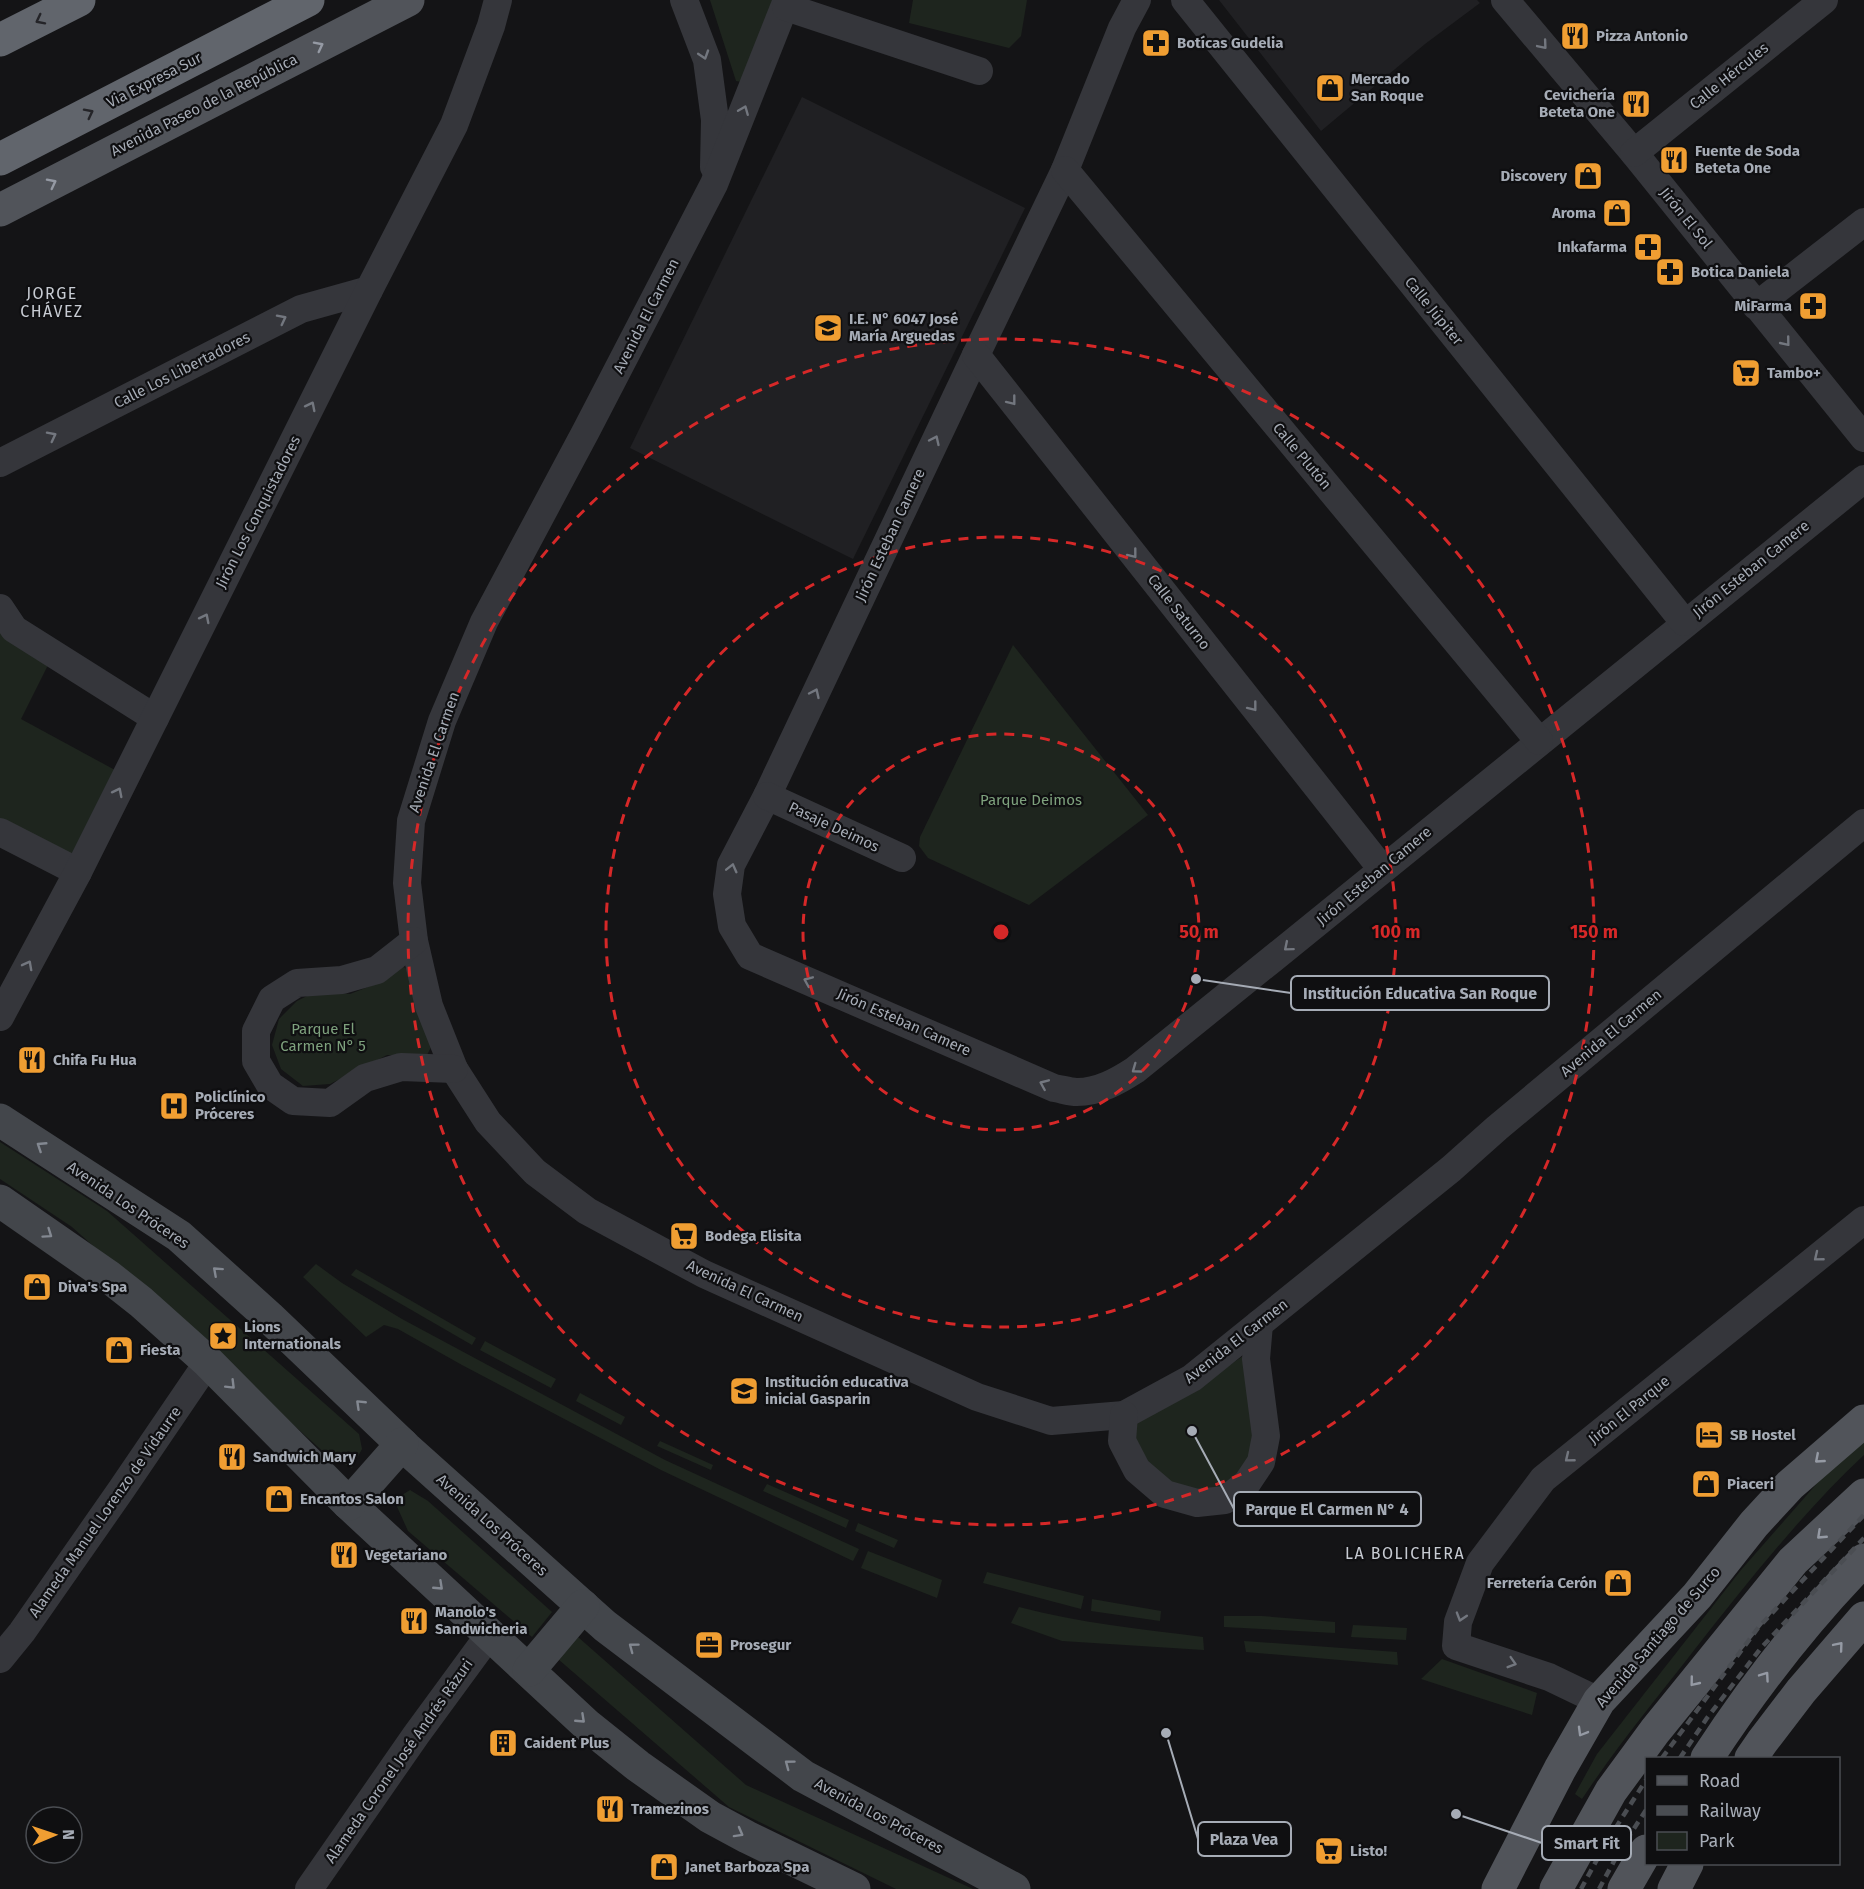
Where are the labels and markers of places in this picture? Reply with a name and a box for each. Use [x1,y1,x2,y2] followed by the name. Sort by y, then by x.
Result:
[1559,20,1591,52] restaurant icon: Pizza Antonio
[1140,27,1172,59] pharmacy icon: Botícas Gudelia
[1596,27,1688,45] place label: Pizza Antonio
[1177,34,1283,52] place label: Botícas Gudelia
[1351,70,1424,105] place label: Mercado San Roque
[1314,72,1346,104] shop icon: Mercado San Roque
[1539,86,1615,121] place label: Cevichería Beteta One
[1620,88,1652,120] restaurant icon: Cevichería Beteta One
[1695,142,1800,177] place label: Fuente de Soda Beteta One
[1658,144,1690,176] restaurant icon: Fuente de Soda Beteta One
[1572,160,1604,192] shop icon: Discovery
[1501,167,1567,185] place label: Discovery
[1601,197,1633,229] shop icon: Aroma
[1551,204,1596,222] place label: Aroma
[1632,231,1664,263] pharmacy icon: Inkafarma
[1558,238,1627,256] place label: Inkafarma
[1654,256,1686,288] pharmacy icon: Botica Daniela
[1691,263,1789,281] place label: Botica Daniela
[1797,290,1829,322] pharmacy icon: MiFarma
[1734,297,1792,315] place label: MiFarma
[849,310,958,345] place label: I.E. N° 6047 José María Arguedas
[812,312,844,344] school or university icon: I.E. N° 6047 José María Arguedas
[1730,357,1762,389] supermarket icon: Tambo+
[1767,364,1821,382] place label: Tambo+
[991,922,1011,942] centre of rings
[1291,976,1549,1010] callout: Institución Educativa San Roque
[16,1044,48,1076] restaurant icon: Chifa Fu Hua
[53,1051,137,1069] place label: Chifa Fu Hua
[195,1088,266,1123] place label: Policlínico Próceres
[158,1090,190,1122] hospital icon: Policlínico Próceres
[668,1220,700,1252] supermarket icon: Bodega Elisita
[705,1227,802,1245] place label: Bodega Elisita
[21,1271,53,1303] shop icon: Diva's Spa
[58,1278,127,1296] place label: Diva's Spa
[244,1318,341,1353] place label: Lions Internationals
[207,1320,239,1352] place icon: Lions Internationals
[103,1334,135,1366] shop icon: Fiesta
[140,1341,180,1359] place label: Fiesta
[765,1373,909,1408] place label: Institución educativa inicial Gasparin
[728,1375,760,1407] school or university icon: Institución educativa inicial Gasparin
[1693,1419,1725,1451] hotel icon: SB Hostel
[1730,1426,1796,1444] place label: SB Hostel
[216,1441,248,1473] restaurant icon: Sandwich Mary
[253,1448,356,1466] place label: Sandwich Mary
[1690,1468,1722,1500] shop icon: Piaceri
[1727,1475,1774,1493] place label: Piaceri
[263,1483,295,1515] shop icon: Encantos Salon
[300,1490,404,1508] place label: Encantos Salon
[1234,1492,1421,1526] callout: Parque El Carmen N° 4
[328,1539,360,1571] restaurant icon: Vegetariano
[364,1546,448,1564] place label: Vegetariano
[1602,1567,1634,1599] shop icon: Ferretería Cerón
[1487,1574,1597,1592] place label: Ferretería Cerón
[435,1603,528,1638] place label: Manolo's Sandwicheria
[398,1605,430,1637] restaurant icon: Manolo's Sandwicheria
[693,1629,725,1661] office icon: Prosegur
[730,1636,792,1654] place label: Prosegur
[487,1727,519,1759] building icon: Caident Plus
[524,1734,609,1752] place label: Caident Plus
[594,1793,626,1825] restaurant icon: Tramezinos
[631,1800,709,1818] place label: Tramezinos
[1198,1822,1291,1856] callout: Plaza Vea
[1542,1826,1631,1860] callout: Smart Fit
[1313,1835,1345,1867] supermarket icon: Listo!
[1350,1842,1387,1860] place label: Listo!
[648,1851,680,1883] shop icon: Janet Barboza Spa
[684,1858,809,1876] place label: Janet Barboza Spa

